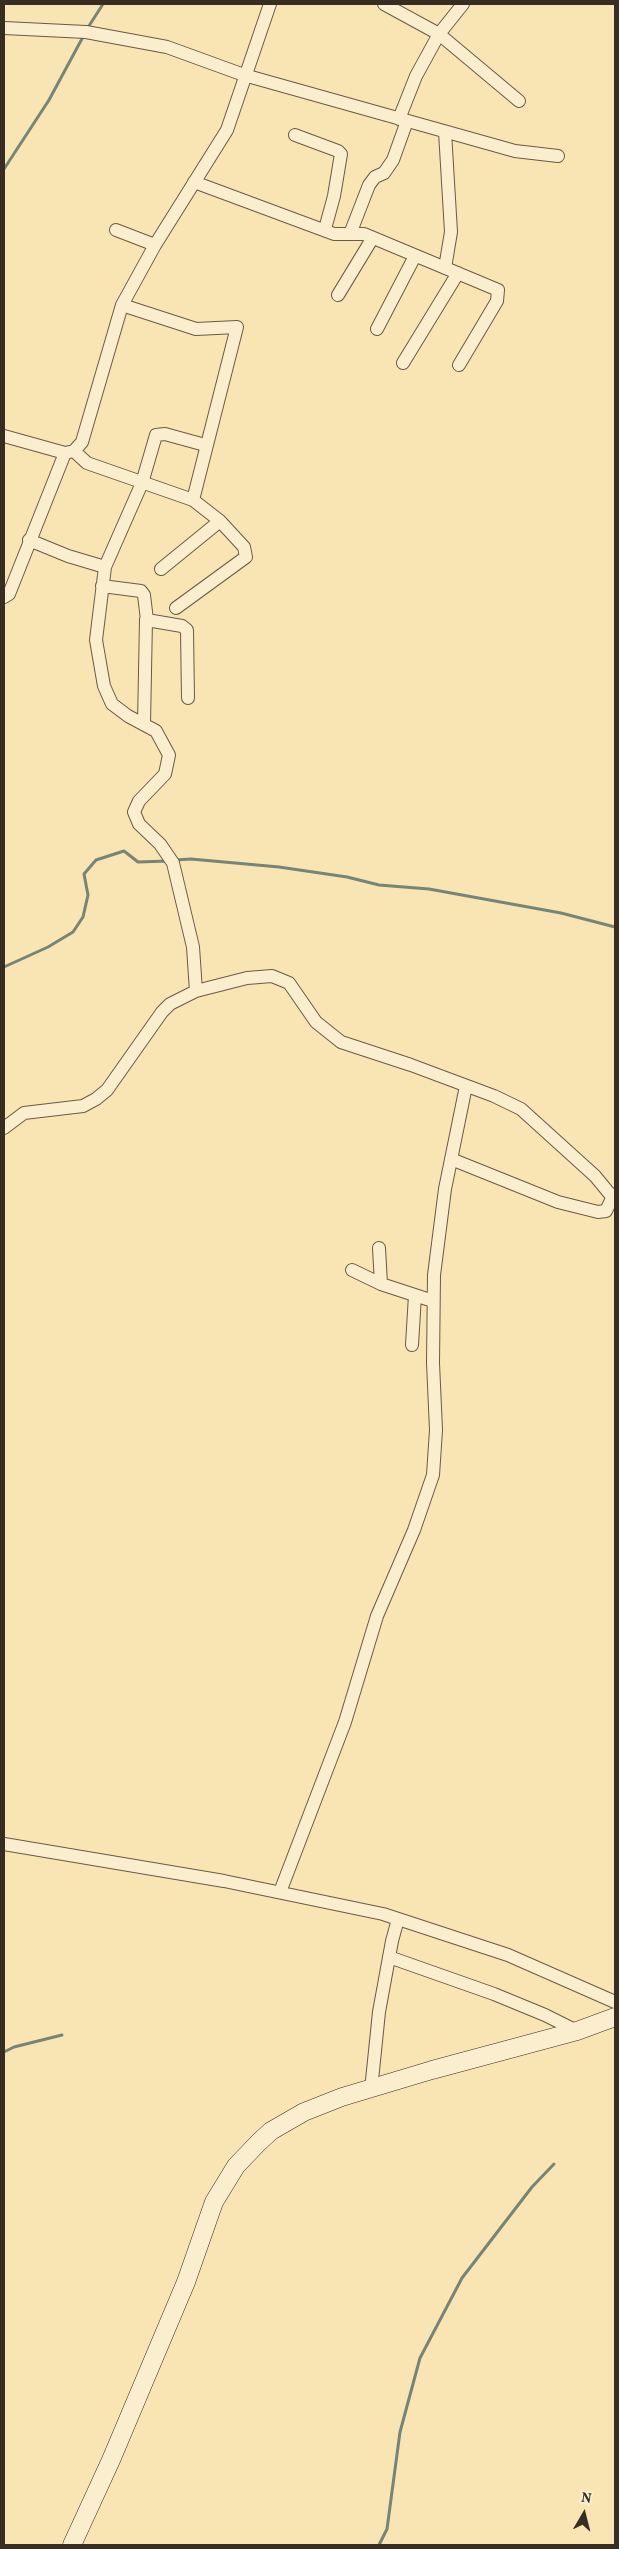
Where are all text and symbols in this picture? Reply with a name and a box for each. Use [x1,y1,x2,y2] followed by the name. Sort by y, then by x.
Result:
[559,2489,609,2539] north arrow
[580,2489,593,2509] text: N

